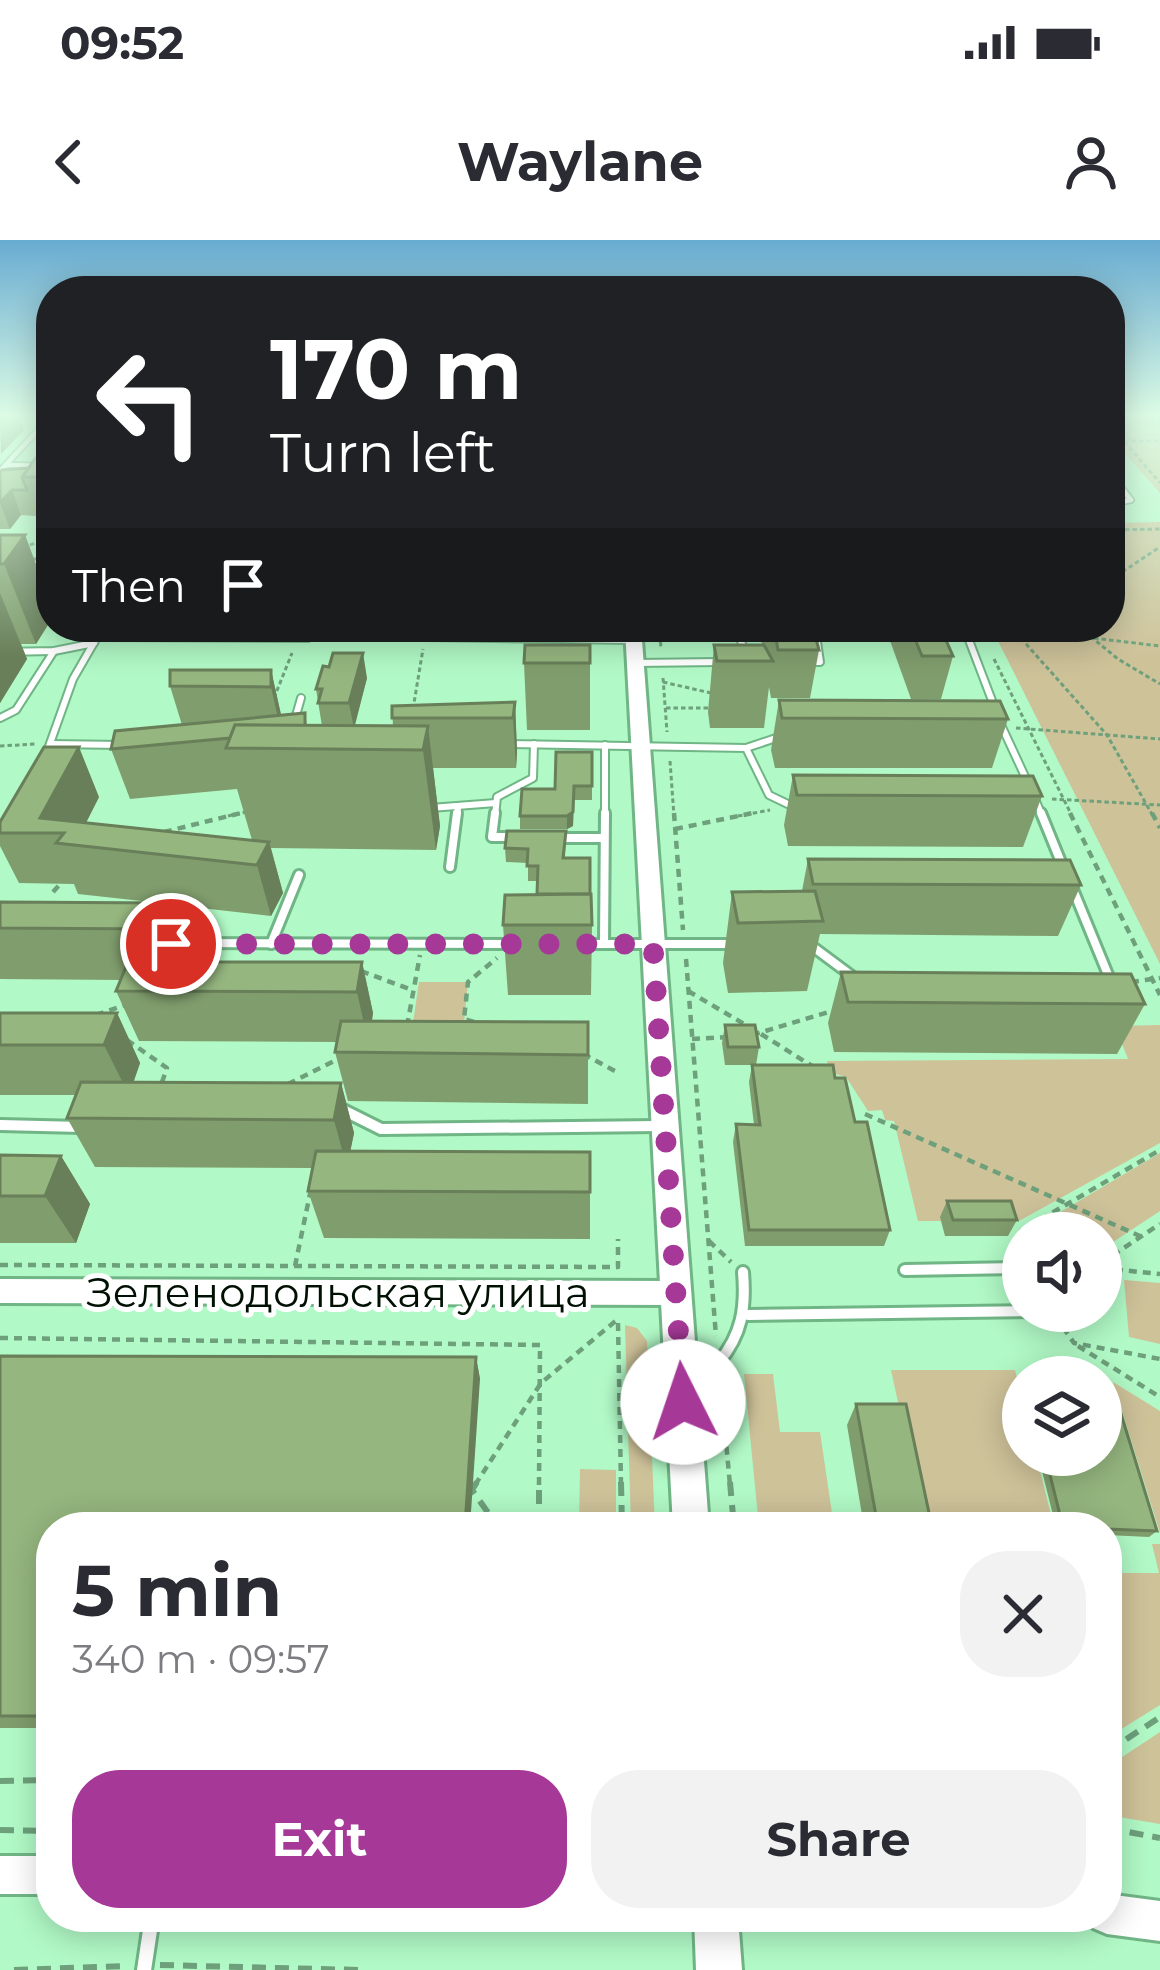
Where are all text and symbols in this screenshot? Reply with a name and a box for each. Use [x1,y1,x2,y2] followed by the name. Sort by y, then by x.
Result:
[60,15,184,70] text: 09:52
[36,129,102,195] icon: back
[457,129,703,195] text: Waylane
[1058,129,1124,195] icon: person
[270,318,522,420] text: 170 m
[72,324,228,480] icon: left
[270,420,496,486] text: Turn left
[210,552,276,618] icon: arrive
[72,558,186,613] text: Then
[120,893,222,995] pin
[138,911,204,977] icon: arrive
[1002,1212,1122,1476] map controls
[1002,1212,1122,1332] button: sound
[87,1266,589,1318] street label: Зеленодольская улица
[620,1339,746,1465] position arrow
[1002,1356,1122,1476] button: layers
[72,1546,282,1634] text: 5 min
[960,1551,1086,1677] button: close
[72,1635,330,1683] text: 340 m · 09:57
[72,1770,567,1908] button: Exit
[591,1770,1086,1908] button: Share

